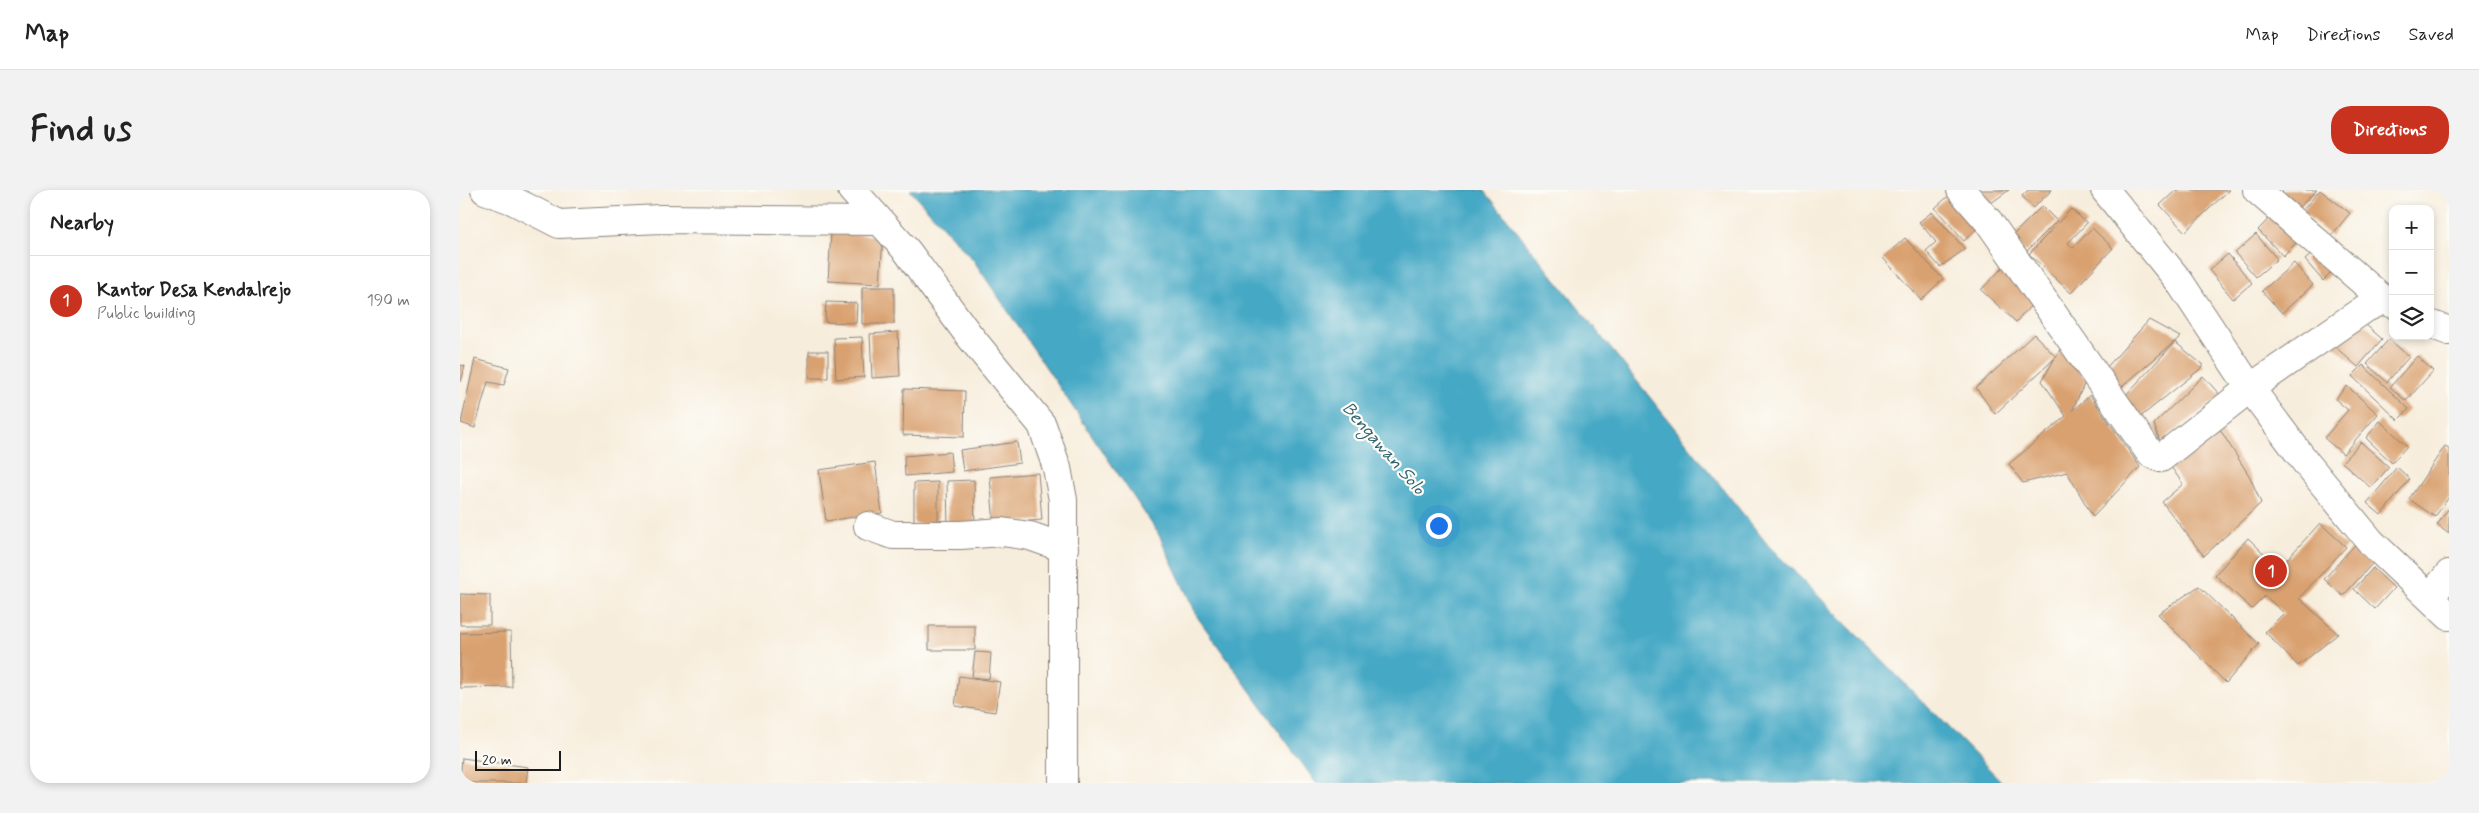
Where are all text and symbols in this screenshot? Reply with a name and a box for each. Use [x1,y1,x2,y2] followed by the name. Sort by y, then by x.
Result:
[25,19,69,50] text: Map
[2246,23,2279,47] text: Map
[2307,23,2381,47] text: Directions
[2409,23,2454,47] text: Saved
[2331,106,2449,154] button: Directions
[30,107,132,153] text: Find us
[2389,205,2434,340] map controls
[2389,205,2434,250] button: +
[50,209,114,237] text: Nearby
[2389,250,2434,295] button: −
[97,278,291,303] text: Kantor Desa Kendalrejo
[62,290,70,311] text: 1
[367,290,410,311] text: 190 m
[2389,295,2434,340] button: layers
[97,303,196,324] text: Public building
[1335,397,1431,502] water label: Bengawan Solo
[1426,513,1452,539] your location
[2255,552,2287,590] pin: 1
[475,748,561,771] scale bar
[482,751,512,769] text: 20 m

